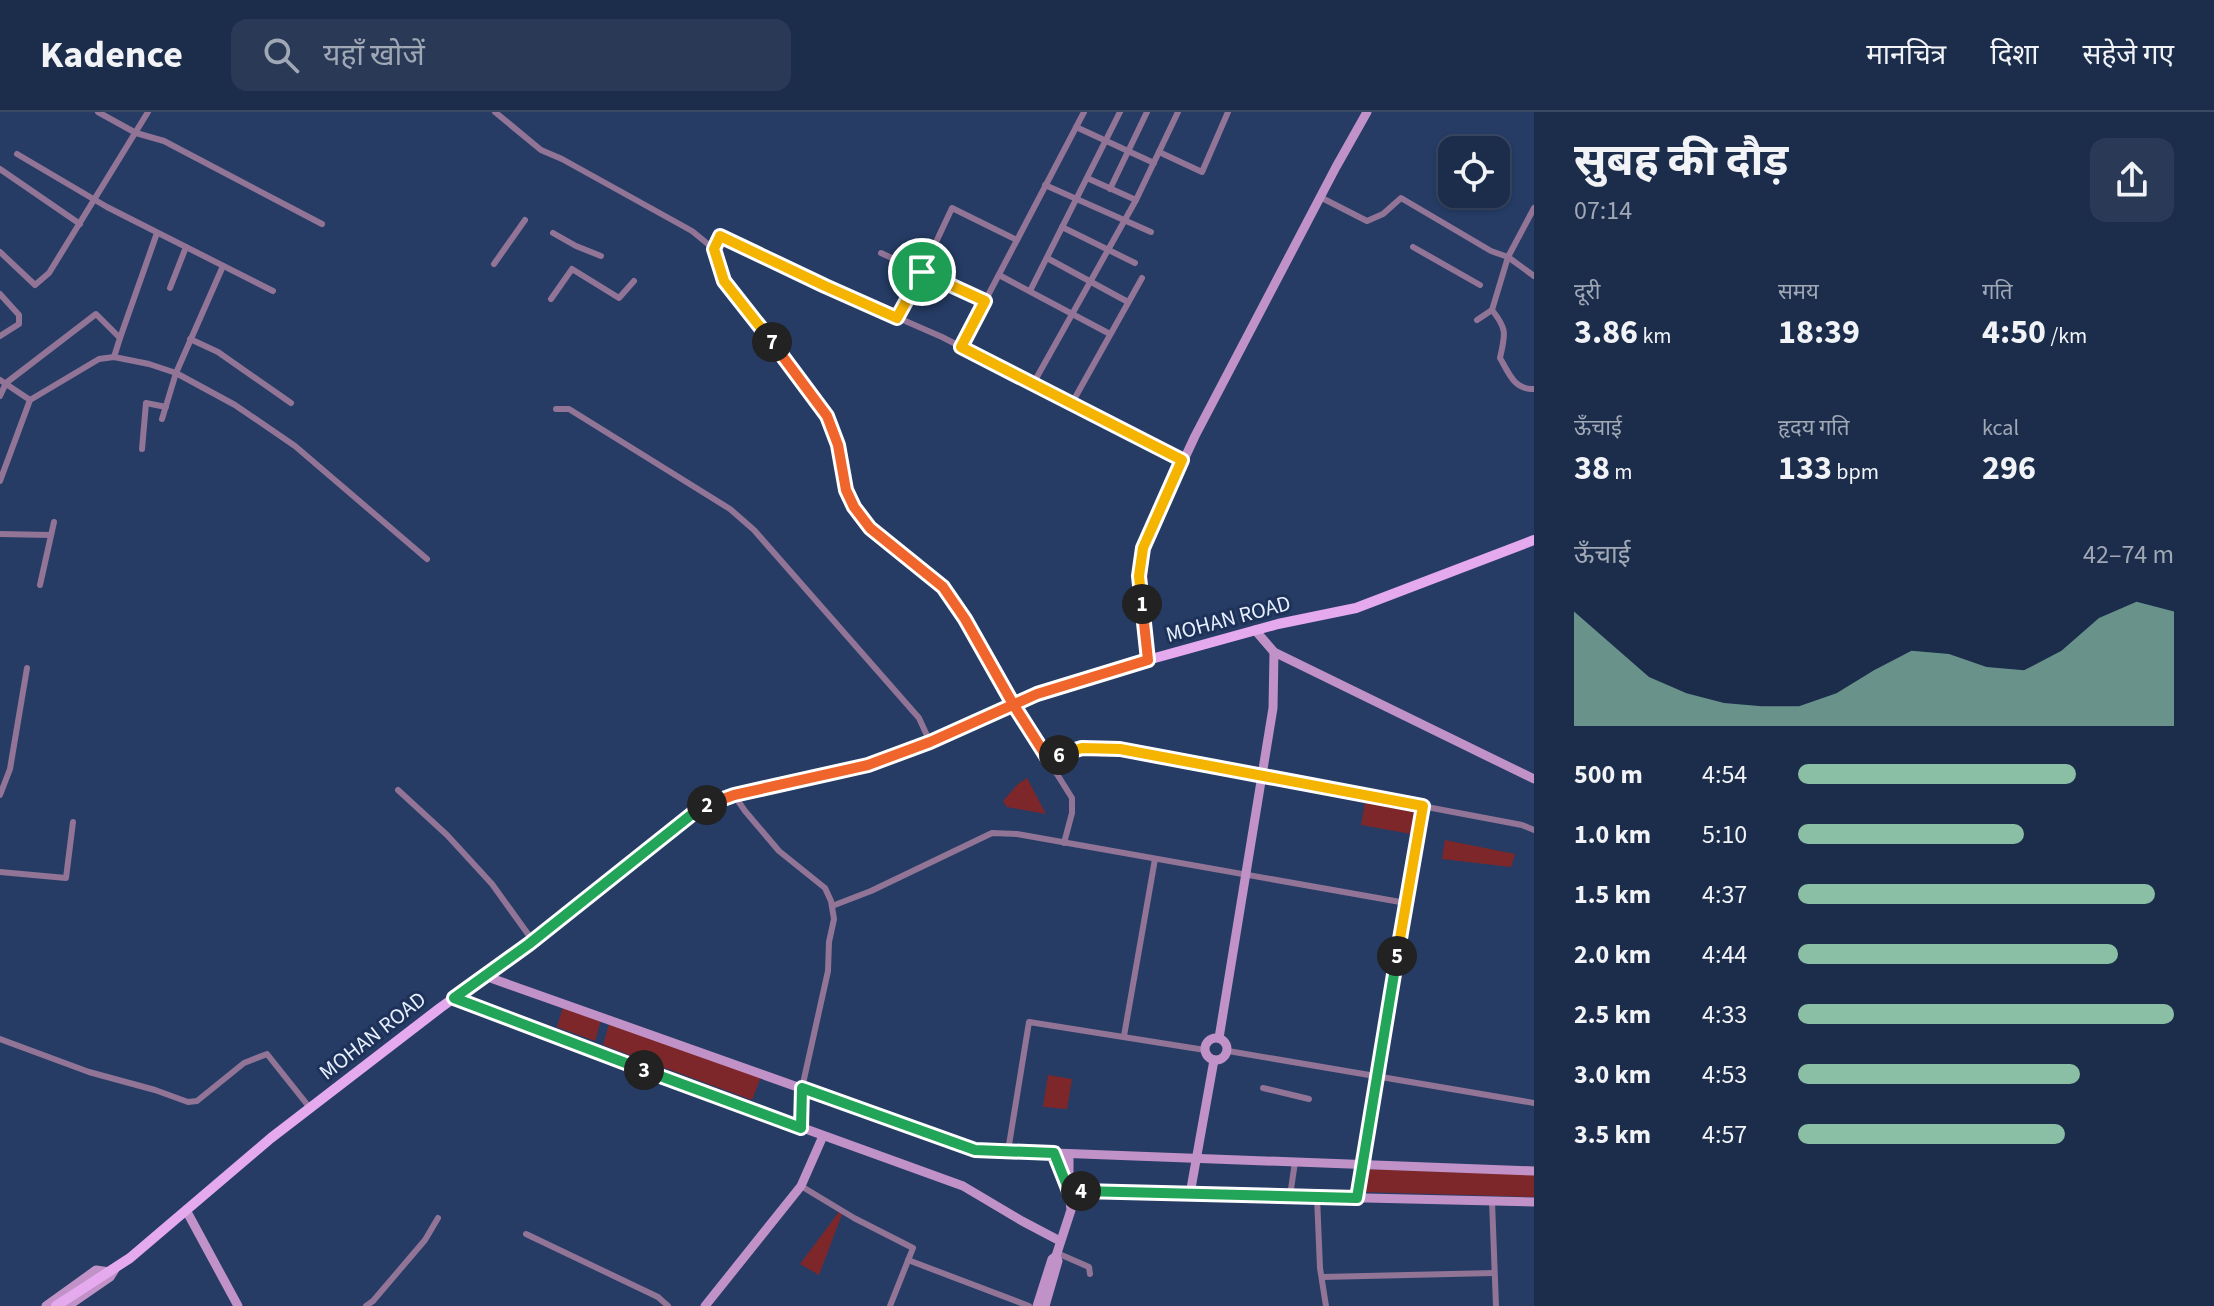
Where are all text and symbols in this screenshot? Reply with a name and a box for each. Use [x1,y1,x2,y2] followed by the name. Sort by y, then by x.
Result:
[231,19,791,91] search box
[40,28,183,82] text: Kadence
[259,33,303,77] icon: search
[323,34,425,77] text: यहाँ खोजें
[1866,35,1946,75] text: मानचित्र
[1990,35,2039,75] text: दिशा
[2083,35,2174,75] text: सहेजे गए
[1574,130,1788,193] text: सुबह की दौड़
[1438,136,1510,208] map controls
[1438,136,1510,208] button: locate
[2090,138,2174,222] button: share
[1574,192,1632,229] text: 07:14
[888,238,956,306] pin
[900,250,944,294] icon: arrive
[1574,276,1600,308] text: दूरी
[1778,276,1819,308] text: समय
[1982,276,2013,308] text: गति
[1574,308,1638,357] text: 3.86
[1778,308,1860,357] text: 18:39
[1982,308,2046,357] text: 4:50
[1638,320,1672,352] text: km
[2046,320,2087,352] text: /km
[752,322,792,362] pin: 7
[766,326,778,358] text: 7
[1574,412,1622,444] text: ऊँचाई
[1778,412,1850,444] text: हृदय गति
[1982,412,2019,444] text: kcal
[1574,444,1610,493] text: 38
[1778,444,1832,493] text: 133
[1982,444,2036,493] text: 296
[1610,456,1633,488] text: m
[1832,456,1879,488] text: bpm
[1574,536,1630,573] text: ऊँचाई
[2083,536,2174,573] text: 42–74 m
[1122,584,1162,624] pin: 1
[1162,587,1294,651] street label: MOHAN ROAD
[1136,588,1148,620] text: 1
[1039,735,1079,775] pin: 6
[1053,739,1065,771] text: 6
[1574,756,1643,793] text: 500 m
[1702,756,1747,793] text: 4:54
[687,785,727,825] pin: 2
[701,789,713,821] text: 2
[1574,816,1651,853] text: 1.0 km
[1702,816,1747,853] text: 5:10
[1574,876,1651,913] text: 1.5 km
[1702,876,1747,913] text: 4:37
[1377,936,1417,976] pin: 5
[1574,936,1651,973] text: 2.0 km
[1702,936,1747,973] text: 4:44
[1391,940,1403,972] text: 5
[312,984,433,1088] street label: MOHAN ROAD
[1574,996,1651,1033] text: 2.5 km
[1702,996,1747,1033] text: 4:33
[624,1050,664,1090] pin: 3
[638,1054,650,1086] text: 3
[1574,1056,1651,1093] text: 3.0 km
[1702,1056,1747,1093] text: 4:53
[1574,1116,1651,1153] text: 3.5 km
[1702,1116,1747,1153] text: 4:57
[1061,1171,1101,1211] pin: 4
[1075,1175,1087,1207] text: 4

